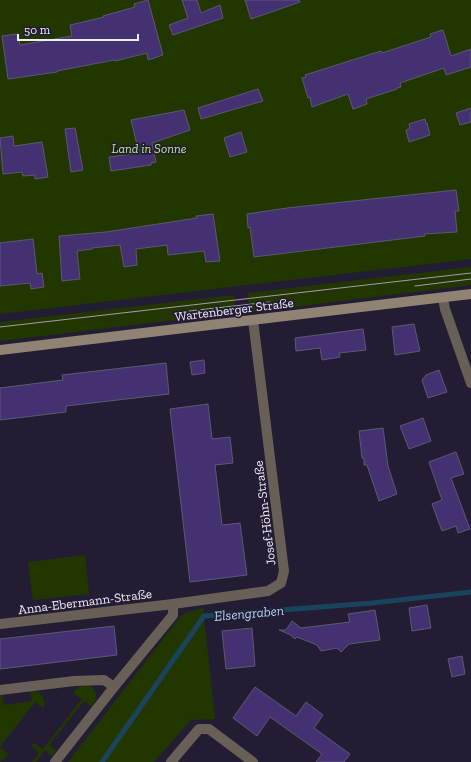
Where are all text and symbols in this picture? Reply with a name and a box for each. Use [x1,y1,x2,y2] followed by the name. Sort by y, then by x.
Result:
[18,16,138,42] scale bar
[24,23,51,37] text: 50 m
[112,141,187,156] park label: Land in Sonne
[174,295,294,324] street label: Wartenberger Straße
[251,460,278,566] street label: Josef-Höhn-Straße
[17,586,153,617] street label: Anna-Ebermann-Straße
[213,602,285,625] water label: Elsengraben

